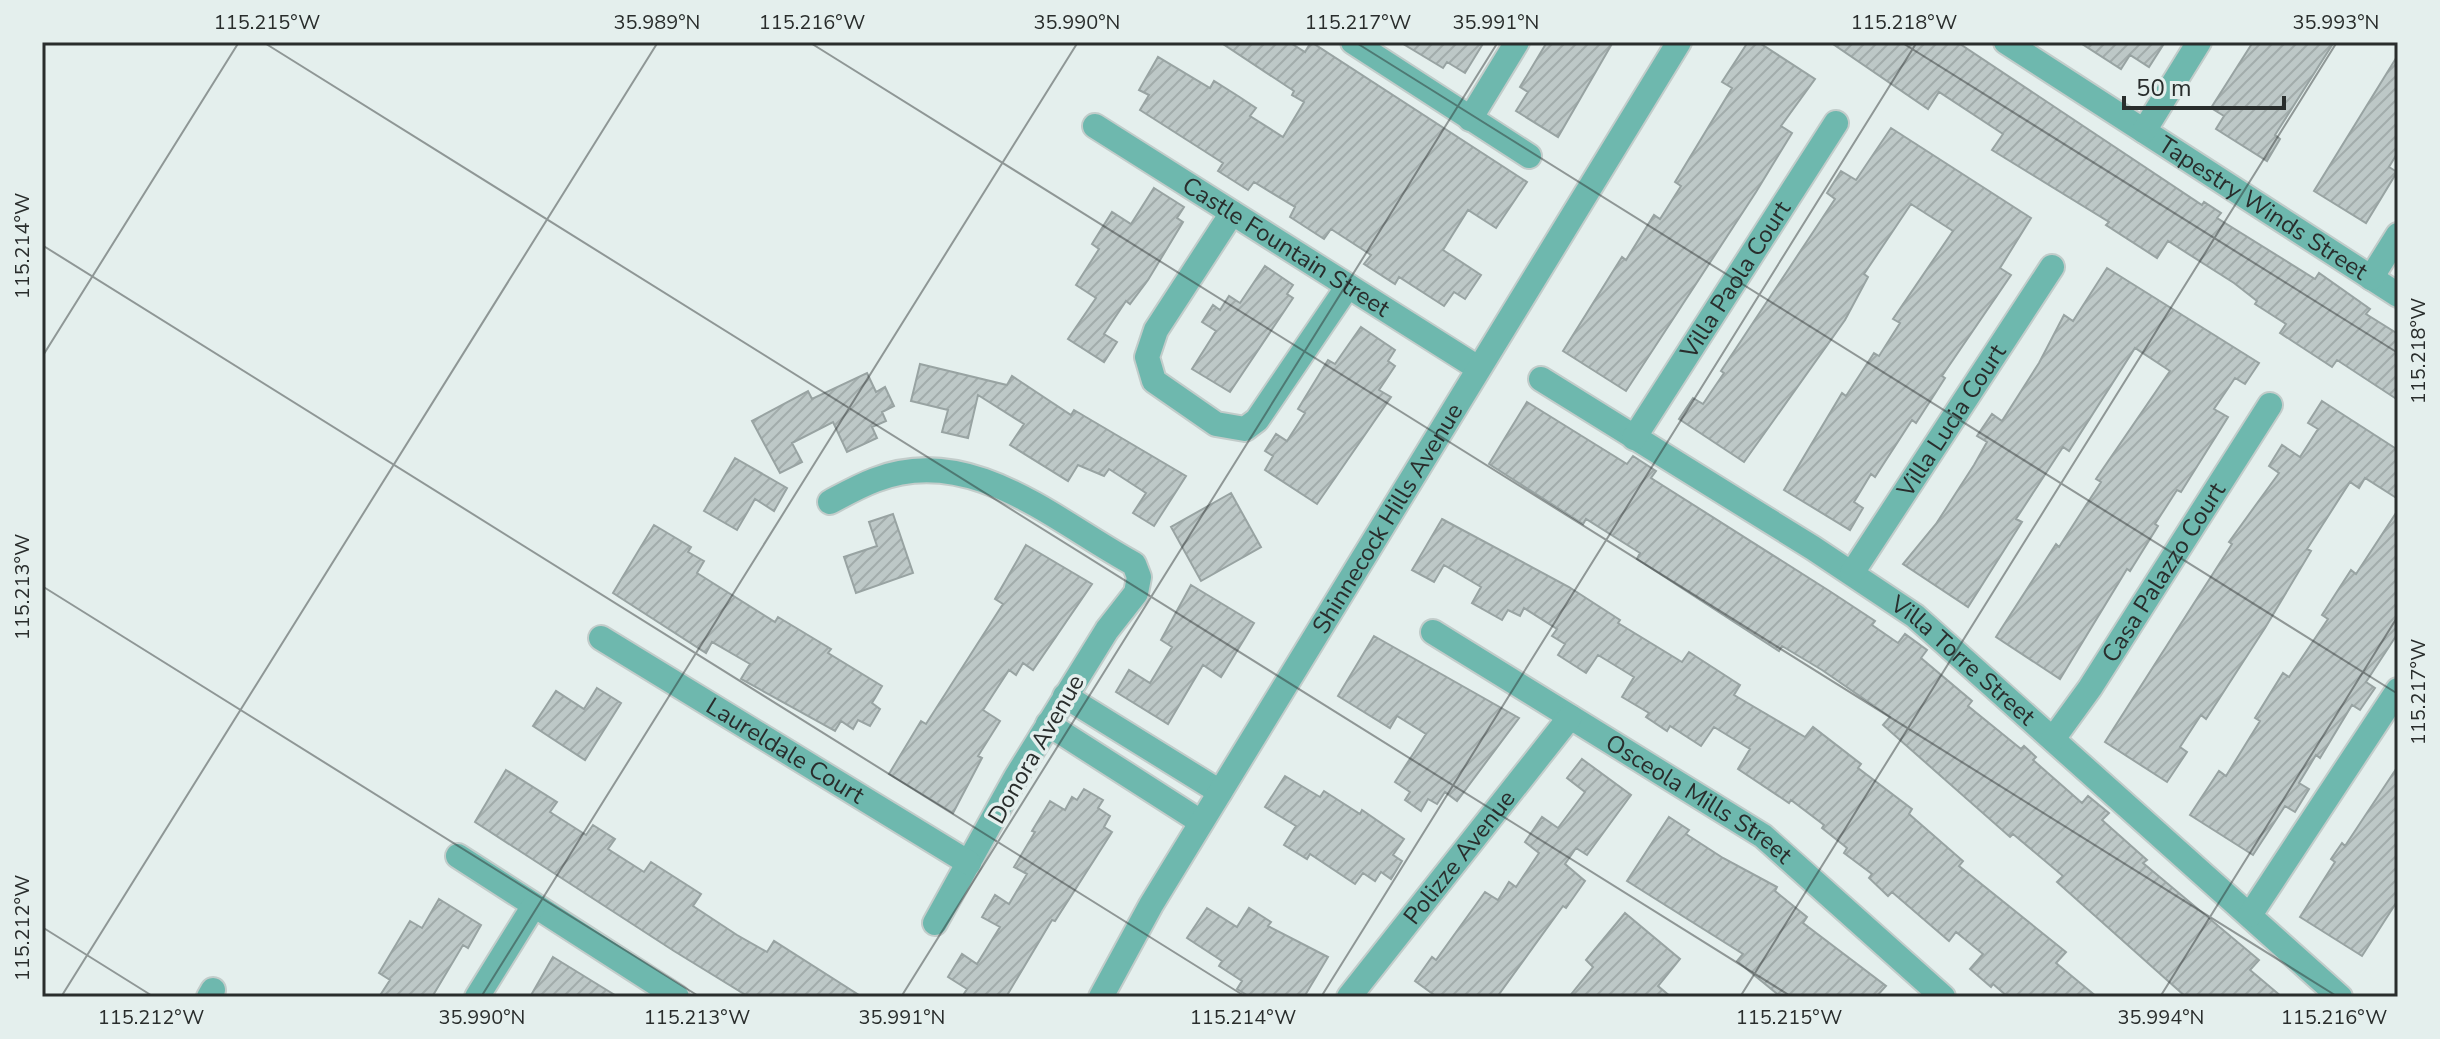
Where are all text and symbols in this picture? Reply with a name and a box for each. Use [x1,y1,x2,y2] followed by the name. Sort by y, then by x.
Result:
[214,9,320,36] text: 115.215°W
[614,9,700,36] text: 35.989°N
[759,9,865,36] text: 115.216°W
[1034,9,1120,36] text: 35.990°N
[1305,9,1411,36] text: 115.217°W
[1453,9,1539,36] text: 35.991°N
[1851,9,1957,36] text: 115.218°W
[2293,9,2379,36] text: 35.993°N
[2124,60,2284,110] scale bar
[2136,72,2192,104] text: 50 m
[2152,129,2374,288] street label: Tapestry Winds Street
[1176,169,1396,325] street label: Castle Fountain Street
[9,193,36,299] text: 115.214°W
[1672,194,1798,366] street label: Villa Paola Court
[2405,298,2432,404] text: 115.218°W
[1889,337,2014,504] street label: Villa Lucia Court
[1305,397,1470,640] street label: Shinnecock Hills Avenue
[2094,476,2233,669] street label: Casa Palazzo Court
[9,534,36,640] text: 115.213°W
[1883,588,2043,733] street label: Villa Torre Street
[2405,639,2432,745] text: 115.217°W
[980,669,1092,829] street label: Donora Avenue
[700,690,871,812] street label: Laureldale Court
[1600,727,1800,871] street label: Osceola Mills Street
[1396,783,1522,931] street label: Polizze Avenue
[9,875,36,981] text: 115.212°W
[98,1004,204,1031] text: 115.212°W
[439,1004,525,1031] text: 35.990°N
[644,1004,750,1031] text: 115.213°W
[859,1004,945,1031] text: 35.991°N
[1190,1004,1296,1031] text: 115.214°W
[1736,1004,1842,1031] text: 115.215°W
[2118,1004,2204,1031] text: 35.994°N
[2281,1004,2387,1031] text: 115.216°W

